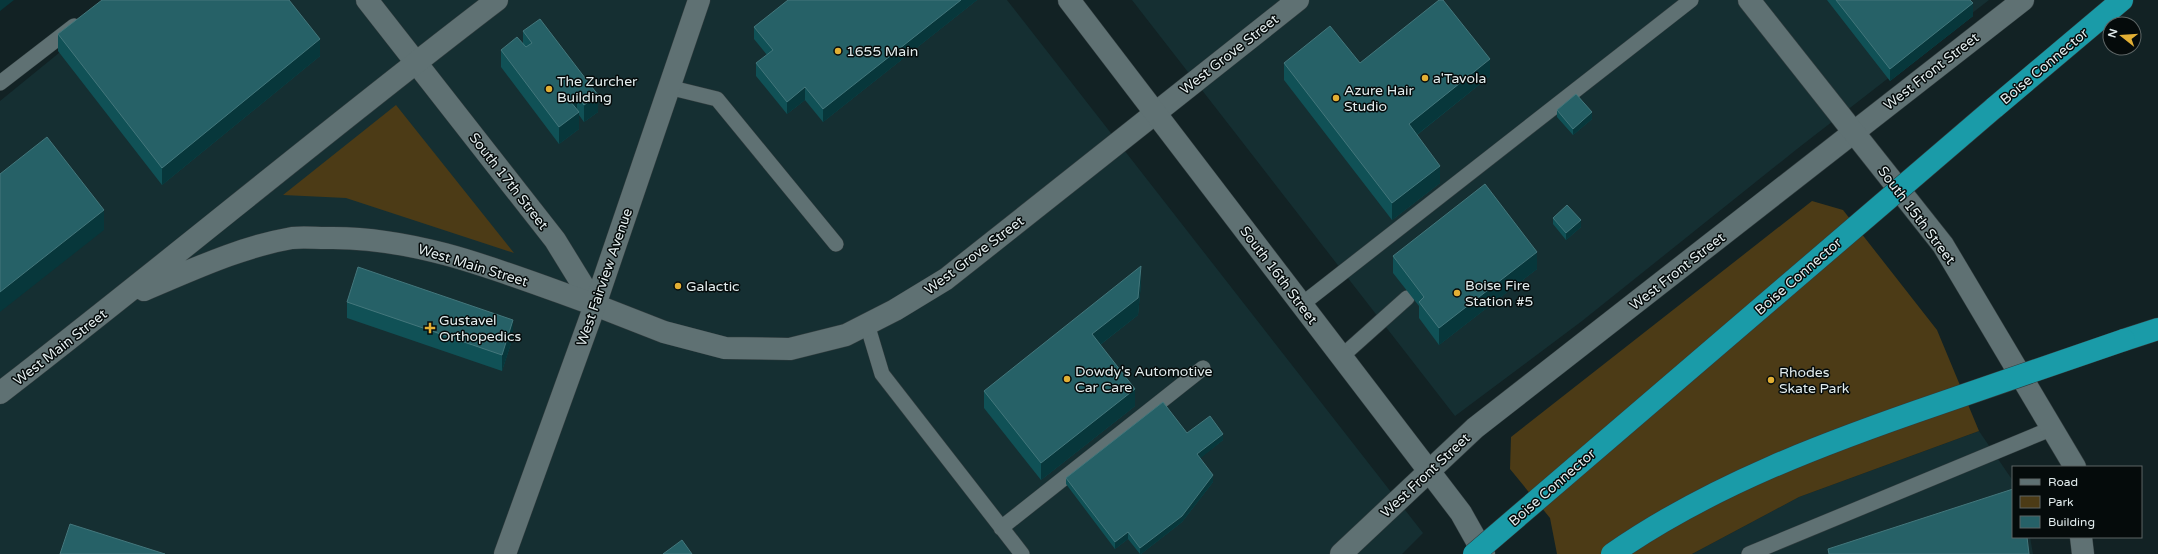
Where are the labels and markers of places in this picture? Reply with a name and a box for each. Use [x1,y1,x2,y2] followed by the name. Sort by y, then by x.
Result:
[846,43,918,60] place label: 1655 Main
[833,46,843,56] marker: 1655 Main
[1433,70,1486,87] place label: a'Tavola
[557,73,638,106] place label: The Zurcher Building
[1420,73,1430,83] marker: a'Tavola
[1344,82,1415,115] place label: Azure Hair Studio
[544,84,554,94] marker: The Zurcher Building
[1331,93,1341,103] marker: Azure Hair Studio
[1465,277,1533,310] place label: Boise Fire Station #5
[686,278,740,295] place label: Galactic
[673,281,683,291] marker: Galactic
[1452,288,1462,298] marker: Boise Fire Station #5
[439,312,522,345] place label: Gustavel Orthopedics
[424,322,436,334] marker: Gustavel Orthopedics
[1075,363,1212,396] place label: Dowdy's Automotive Car Care
[1779,364,1850,397] place label: Rhodes Skate Park
[1062,374,1072,384] marker: Dowdy's Automotive Car Care
[1766,375,1776,385] marker: Rhodes Skate Park

